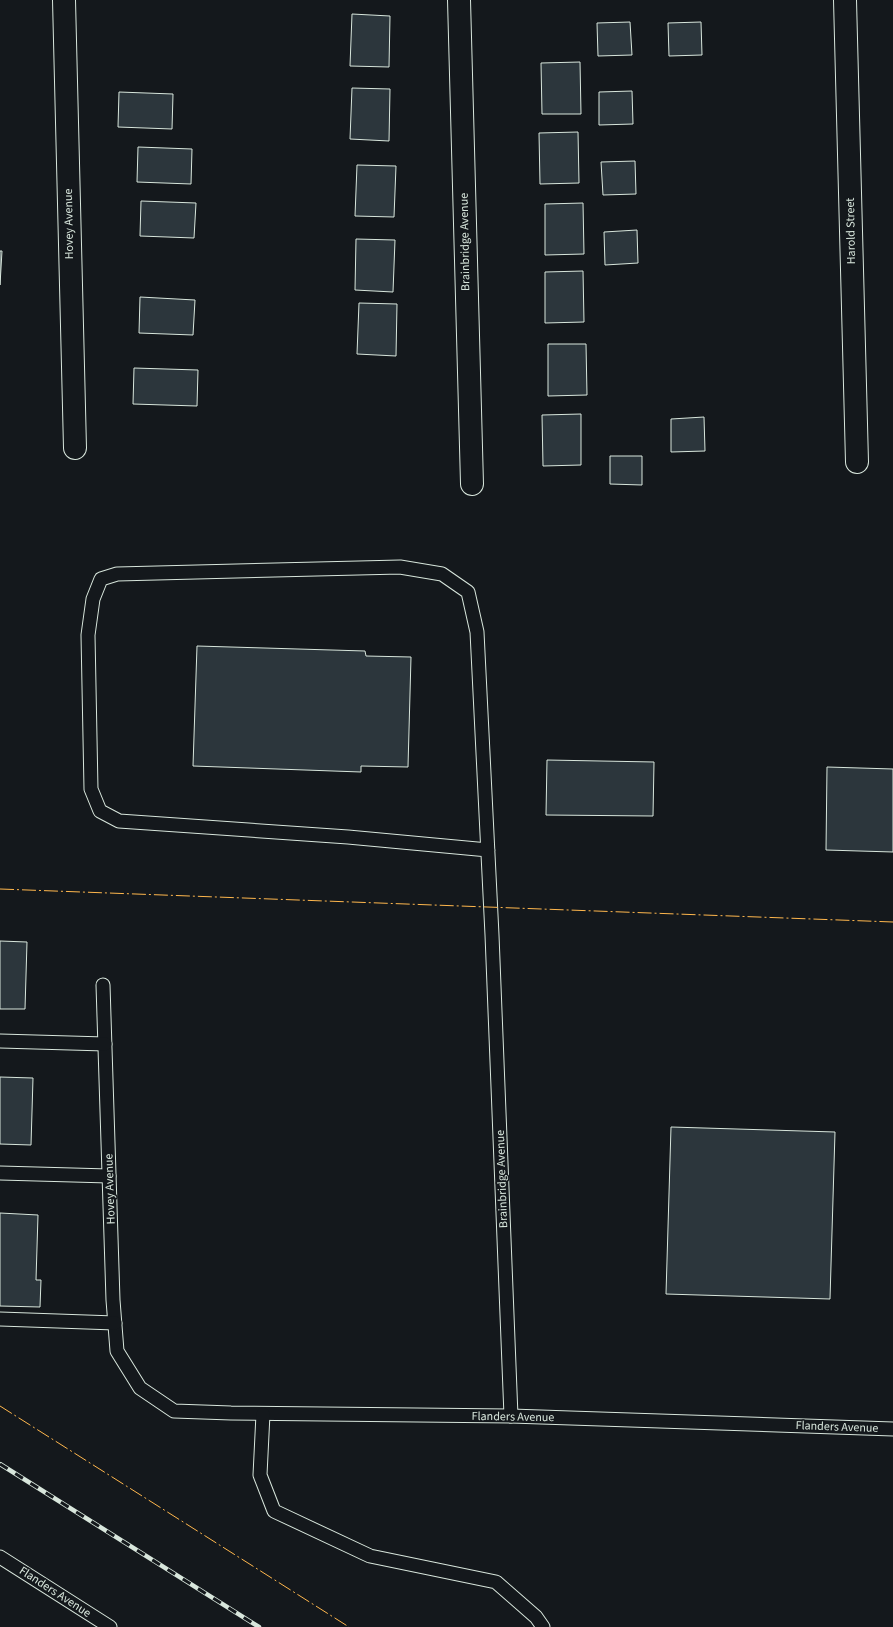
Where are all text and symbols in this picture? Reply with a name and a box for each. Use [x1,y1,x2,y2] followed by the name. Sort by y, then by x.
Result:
[60,188,78,260] street label: Hovey Avenue
[456,193,474,291] street label: Brainbridge Avenue
[842,198,860,264] street label: Harold Street
[492,1130,512,1228] street label: Brainbridge Avenue
[100,1153,120,1225] street label: Hovey Avenue
[471,1408,555,1426] street label: Flanders Avenue
[795,1417,879,1437] street label: Flanders Avenue
[16,1562,94,1622] street label: Flanders Avenue

